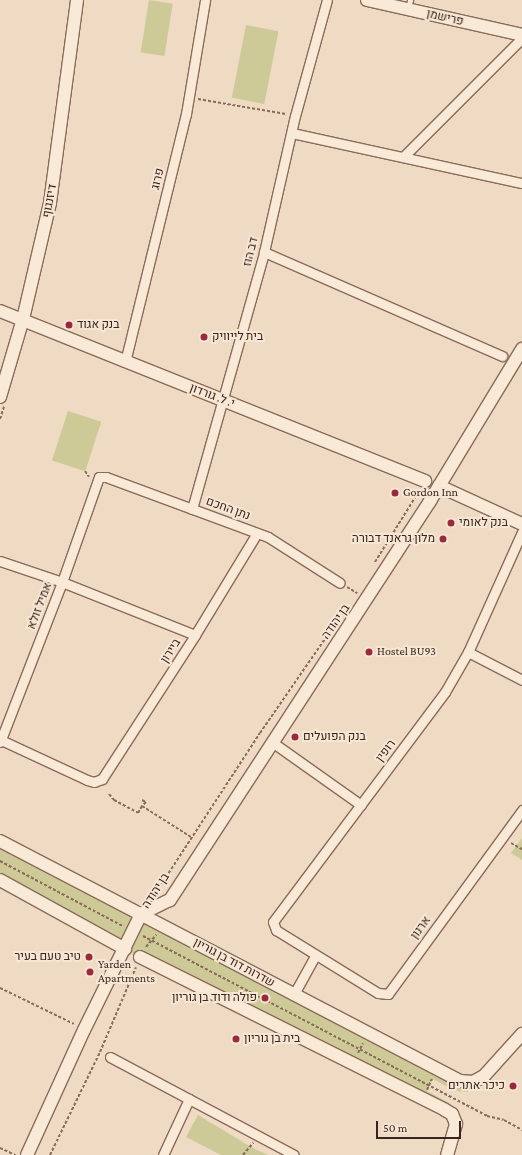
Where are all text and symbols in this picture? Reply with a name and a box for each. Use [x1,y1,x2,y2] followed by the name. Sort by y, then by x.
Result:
[425,7,465,29] street label: פרישמן
[148,167,168,191] street label: פרוג
[40,183,60,219] street label: דיזנגוף
[240,236,262,268] street label: דב הוז
[77,318,120,332] place label: בנק אגוד
[64,320,74,330] marker: בנק אגוד
[212,330,263,344] place label: בית לייוויק
[199,332,209,342] marker: בית לייוויק
[187,381,237,411] street label: י. ל. גורדון
[403,486,458,500] place label: Gordon Inn
[390,488,400,498] marker: Gordon Inn
[204,494,252,524] street label: נתן החכם
[459,516,508,530] place label: בנק לאומי
[446,518,456,528] marker: בנק לאומי
[352,532,435,546] place label: מלון גראנד דבורה
[438,534,448,544] marker: מלון גראנד דבורה
[24,581,56,631] street label: אמיל זולא
[319,602,353,642] street label: בן יהודה
[158,636,184,666] street label: ביירון
[377,645,436,659] place label: Hostel BU93
[364,647,374,657] marker: Hostel BU93
[303,730,366,744] place label: בנק הפועלים
[290,732,300,742] marker: בנק הפועלים
[373,737,399,765] street label: רופין
[139,870,173,912] street label: בן יהודה
[408,914,434,942] street label: ארנון
[191,936,277,990] street label: שדרות דוד בן גוריון
[14,950,81,964] place label: טיב טעם בעיר
[84,952,94,962] marker: טיב טעם בעיר
[98,958,155,986] place label: Yarden Apartments
[85,967,95,977] marker: Yarden Apartments
[172,991,257,1005] place label: פולה ודוד בן גוריון
[260,993,270,1003] marker: פולה ודוד בן גוריון
[244,1032,300,1046] place label: בית בן גוריון
[231,1034,241,1044] marker: בית בן גוריון
[448,1079,505,1093] place label: כיכר אתרים
[508,1081,518,1091] marker: כיכר אתרים
[378,1113,463,1139] scale bar
[383,1121,407,1135] text: 50 m

